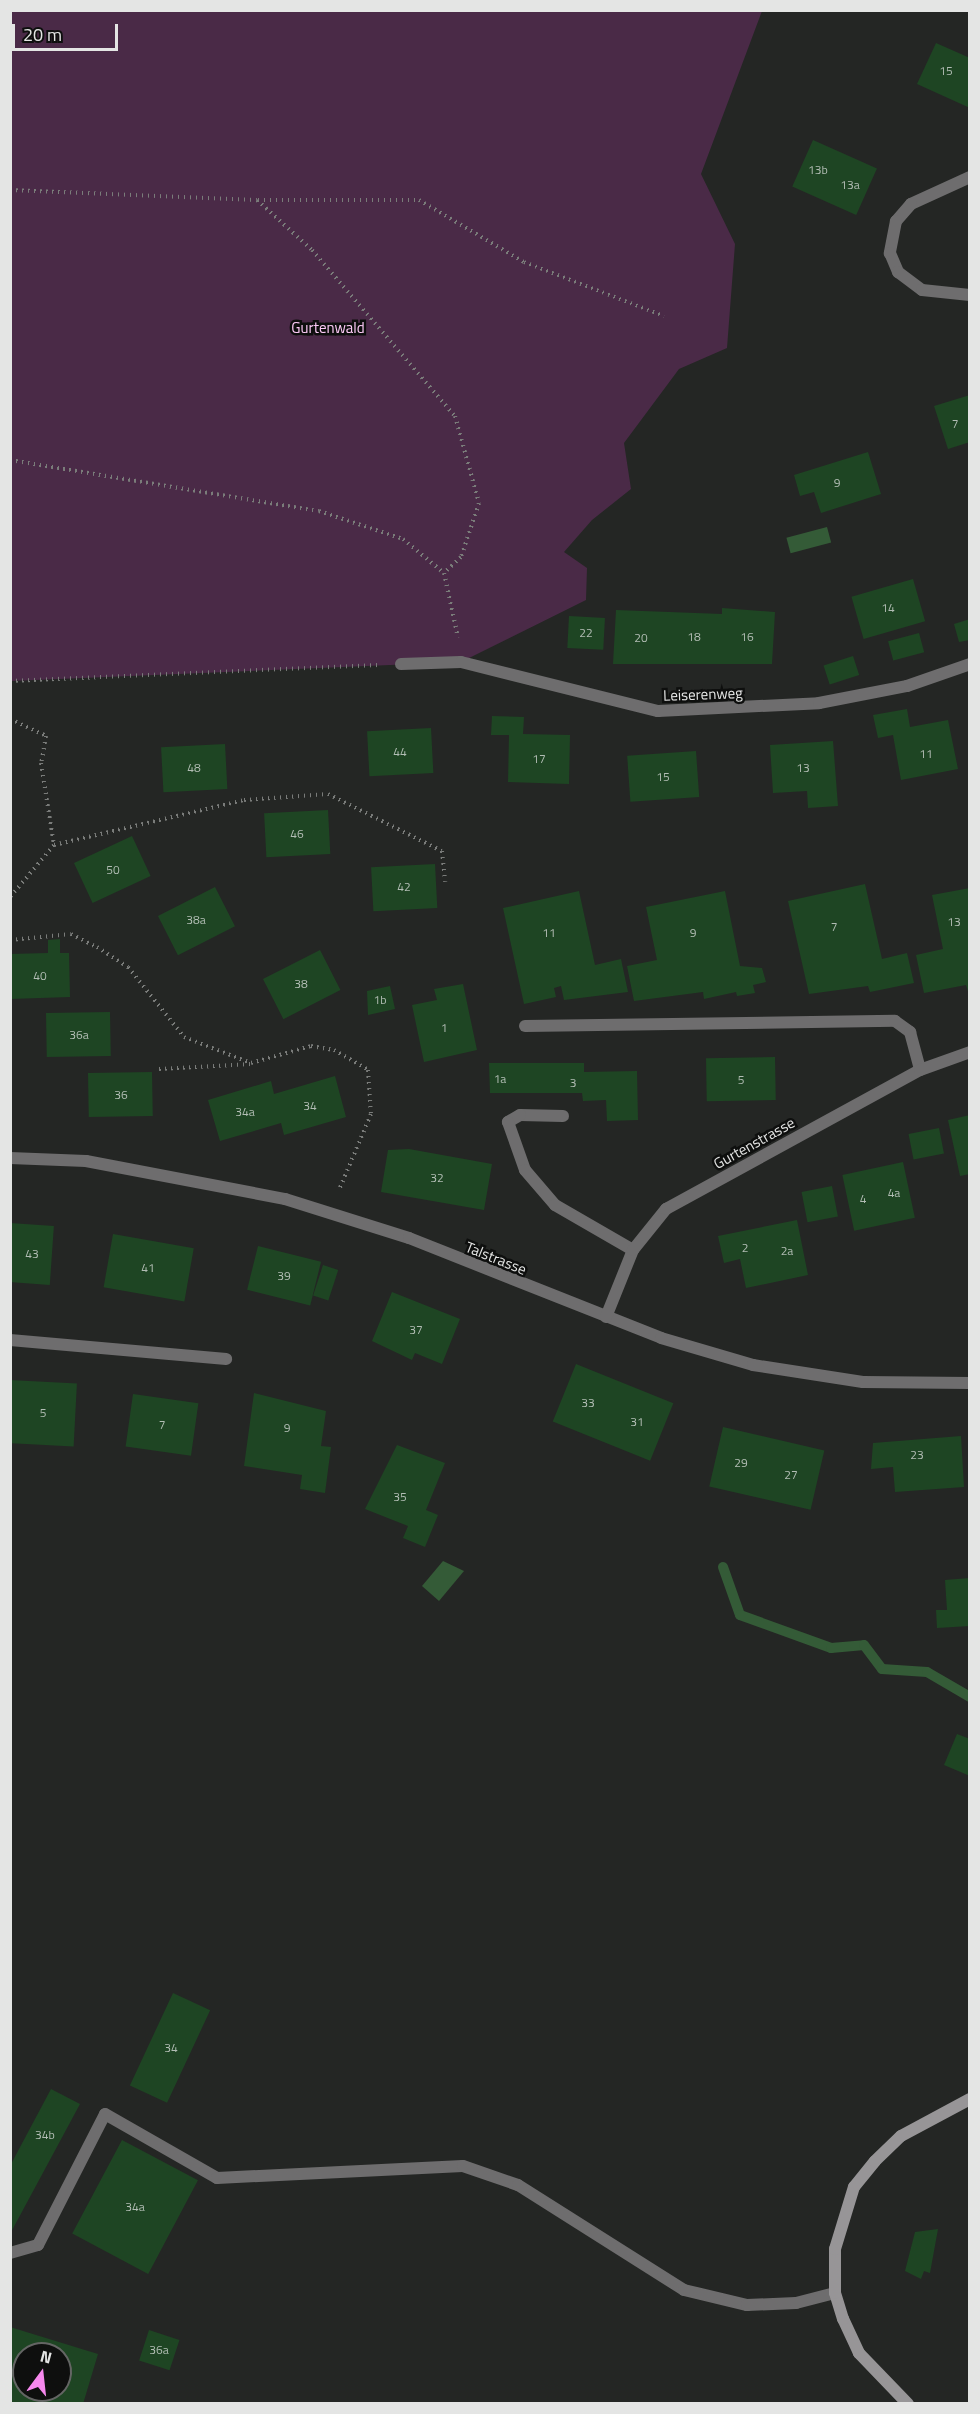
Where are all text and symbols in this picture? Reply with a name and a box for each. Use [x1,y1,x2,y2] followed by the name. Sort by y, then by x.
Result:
[15,12,122,50] scale bar
[23,21,62,48] text: 20 m
[939,64,953,78] house number: 15
[808,163,828,177] house number: 13b
[840,178,860,192] house number: 13a
[291,319,365,337] park label: Gurtenwald
[952,417,958,431] house number: 7
[834,476,840,490] house number: 9
[881,601,895,615] house number: 14
[579,626,593,640] house number: 22
[687,630,701,644] house number: 18
[740,630,754,644] house number: 16
[634,631,648,645] house number: 20
[663,684,743,704] street label: Leiserenweg
[393,745,407,759] house number: 44
[919,747,933,761] house number: 11
[532,752,546,766] house number: 17
[187,761,201,775] house number: 48
[796,761,810,775] house number: 13
[656,770,670,784] house number: 15
[290,827,304,841] house number: 46
[106,863,120,877] house number: 50
[397,880,411,894] house number: 42
[186,913,206,927] house number: 38a
[947,915,961,929] house number: 13
[831,920,837,934] house number: 7
[542,926,556,940] house number: 11
[690,926,696,940] house number: 9
[33,969,47,983] house number: 40
[294,977,308,991] house number: 38
[373,993,387,1007] house number: 1b
[441,1021,447,1035] house number: 1
[69,1028,89,1042] house number: 36a
[494,1072,506,1086] house number: 1a
[738,1073,744,1087] house number: 5
[570,1076,576,1090] house number: 3
[114,1088,128,1102] house number: 36
[303,1099,317,1113] house number: 34
[235,1105,255,1119] house number: 34a
[710,1113,798,1173] street label: Gurtenstrasse
[430,1171,444,1185] house number: 32
[888,1186,900,1200] house number: 4a
[860,1192,866,1206] house number: 4
[463,1238,529,1278] street label: Talstrasse
[742,1241,748,1255] house number: 2
[781,1244,793,1258] house number: 2a
[25,1247,39,1261] house number: 43
[141,1261,155,1275] house number: 41
[277,1269,291,1283] house number: 39
[409,1323,423,1337] house number: 37
[581,1396,595,1410] house number: 33
[40,1406,46,1420] house number: 5
[630,1415,644,1429] house number: 31
[159,1418,165,1432] house number: 7
[284,1421,290,1435] house number: 9
[910,1448,924,1462] house number: 23
[734,1456,748,1470] house number: 29
[784,1468,798,1482] house number: 27
[393,1490,407,1504] house number: 35
[164,2041,178,2055] house number: 34
[35,2128,55,2142] house number: 34b
[125,2200,145,2214] house number: 34a
[12,2342,72,2402] north arrow
[149,2343,169,2357] house number: 36a
[38,2344,55,2370] text: N

